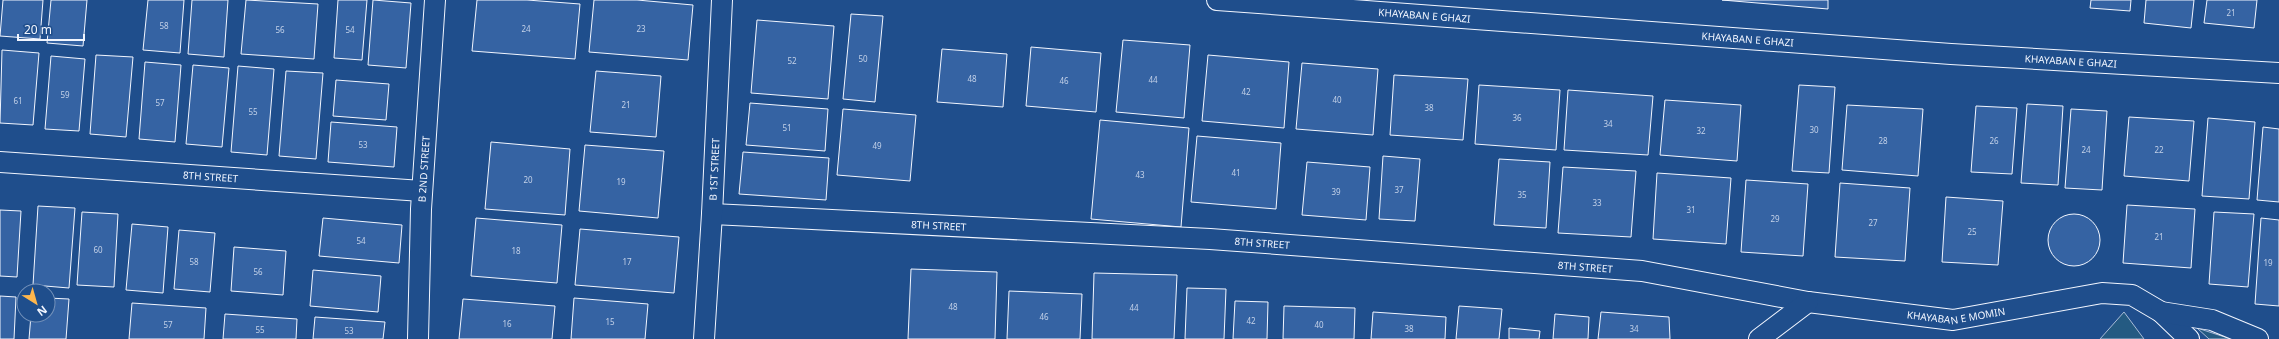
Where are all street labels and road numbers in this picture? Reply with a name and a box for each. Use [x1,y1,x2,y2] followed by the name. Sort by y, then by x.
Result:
[1378,5,1471,26] street label: KHAYABAN E GHAZI
[1701,29,1794,49] street label: KHAYABAN E GHAZI
[2024,51,2117,71] street label: KHAYABAN E GHAZI
[414,135,433,203] street label: B 2ND STREET
[706,137,723,201] street label: B 1ST STREET
[182,168,239,185] street label: 8TH STREET
[911,217,967,234] street label: 8TH STREET
[1234,234,1291,252] street label: 8TH STREET
[1557,258,1614,276] street label: 8TH STREET
[1906,304,2006,327] street label: KHAYABAN E MOMIN

